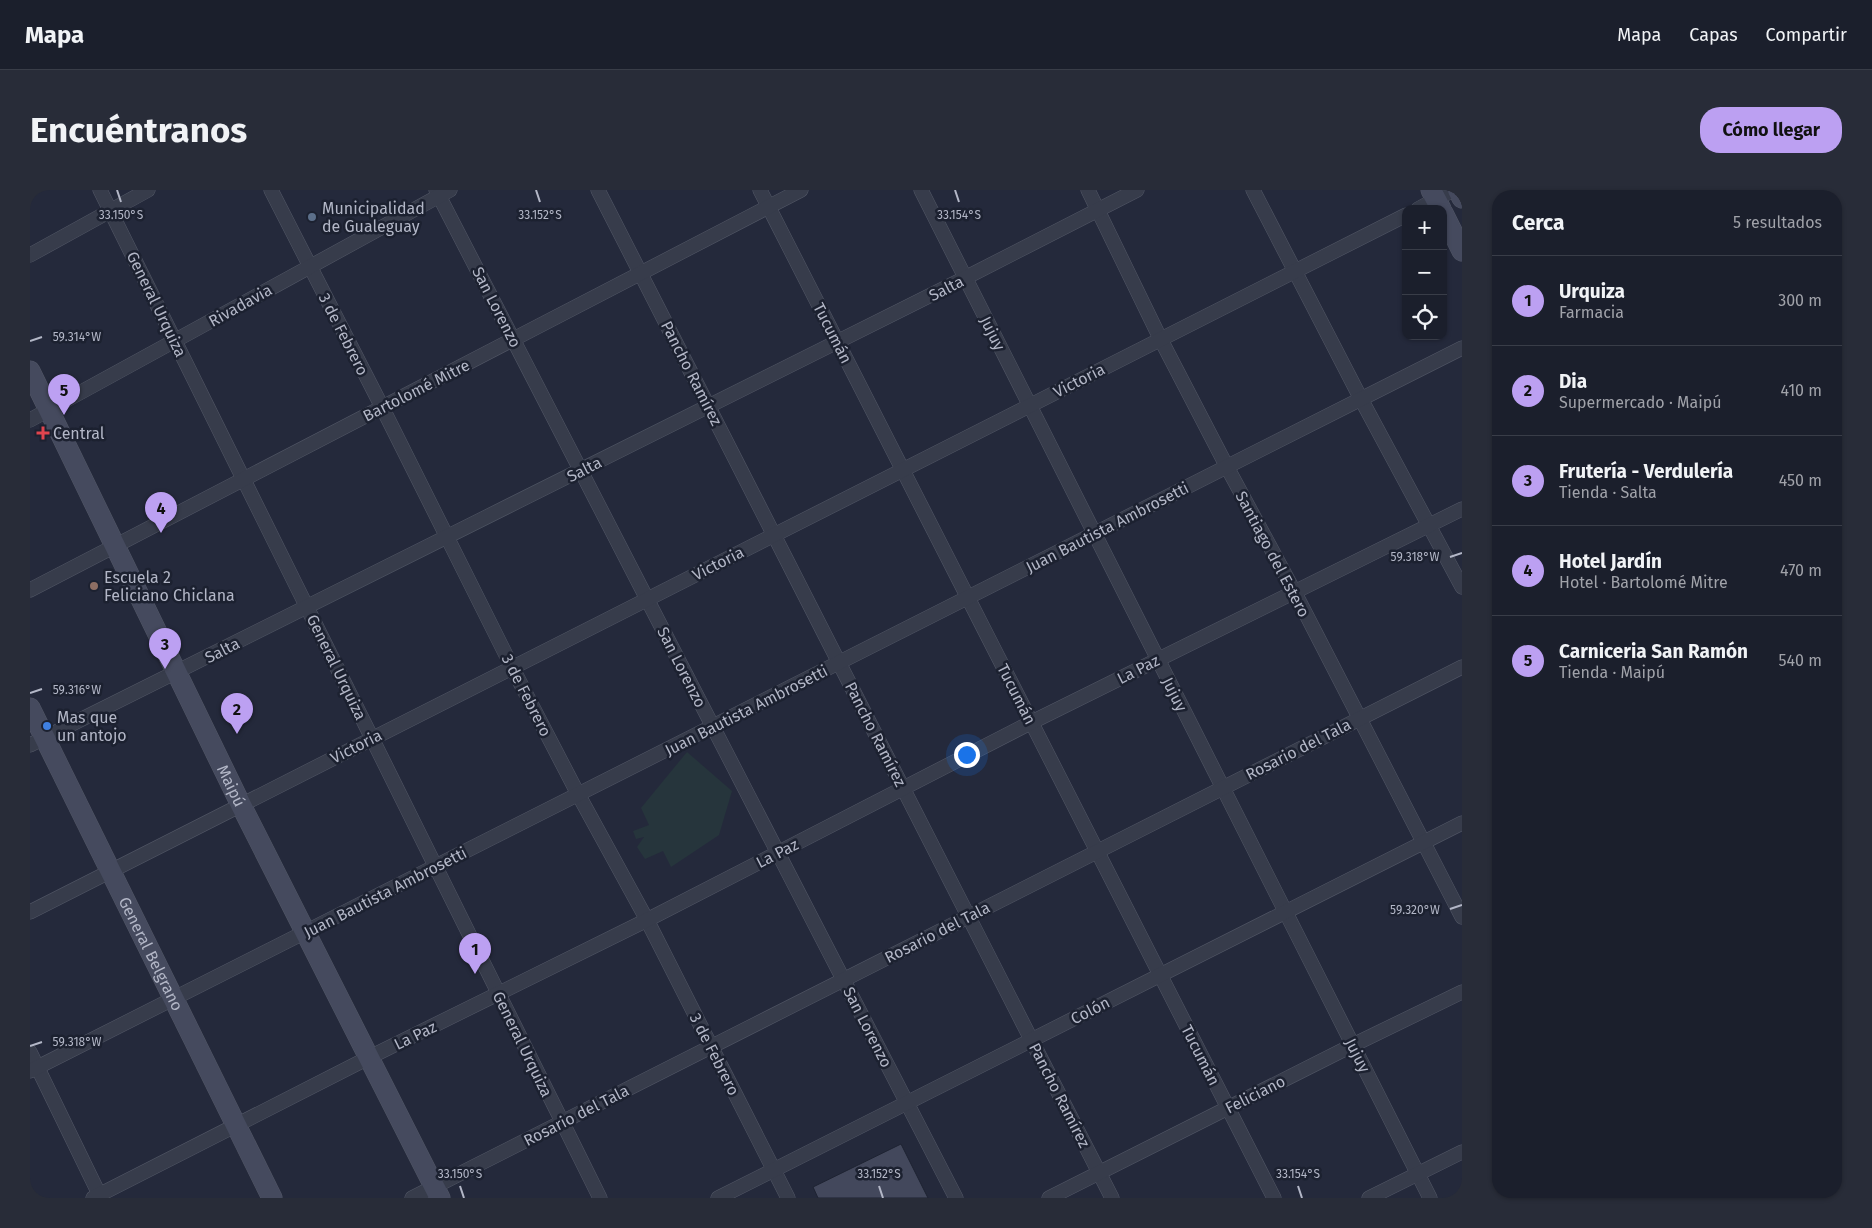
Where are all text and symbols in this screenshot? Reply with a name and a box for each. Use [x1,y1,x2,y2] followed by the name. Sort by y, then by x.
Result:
[25,21,84,49] text: Mapa
[1617,24,1661,46] text: Mapa
[1689,24,1738,46] text: Capas
[1766,24,1847,46] text: Compartir
[1700,107,1842,153] button: Cómo llegar
[30,109,247,151] text: Encuéntranos
[322,199,425,236] place label: Municipalidad de Gualeguay
[1402,205,1447,340] map controls
[1402,205,1447,250] button: +
[99,208,144,222] text: 33.150°S
[518,208,562,222] text: 33.152°S
[937,208,981,222] text: 33.154°S
[1512,210,1564,236] text: Cerca
[306,211,318,223] marker: Municipalidad de Gualeguay
[1733,213,1822,232] text: 5 resultados
[123,248,190,360] street label: General Urquiza
[1402,250,1447,295] button: −
[468,264,525,351] street label: San Lorenzo
[926,272,967,305] street label: Salta
[205,280,275,331] street label: Rivadavia
[1559,280,1625,303] text: Urquiza
[315,290,372,379] street label: 3 de Febrero
[1524,291,1532,310] text: 1
[1778,291,1822,310] text: 300 m
[1402,295,1447,340] button: locate
[809,300,856,367] street label: Tucumán
[1559,303,1624,322] text: Farmacia
[976,313,1009,354] street label: Jujuy
[657,318,726,429] street label: Pancho Ramírez
[53,330,101,344] text: 59.314°W
[360,355,473,426] street label: Bartolomé Mitre
[1050,359,1108,401] street label: Victoria
[1559,370,1587,393] text: Dia
[48,374,80,415] pin: 5
[1524,381,1532,400] text: 2
[1781,381,1822,400] text: 410 m
[1559,393,1721,412] text: Supermercado · Maipú
[53,424,105,443] place label: Central
[37,427,49,439] marker: Central
[564,453,605,486] street label: Salta
[1559,460,1733,483] text: Frutería - Verdulería
[1524,471,1532,490] text: 3
[1779,471,1822,490] text: 450 m
[1023,478,1192,577] street label: Juan Bautista Ambrosetti
[1559,483,1657,502] text: Tienda · Salta
[1231,488,1314,620] street label: Santiago del Estero
[145,492,177,533] pin: 4
[689,542,747,584] street label: Victoria
[1391,550,1439,564] text: 59.318°W
[1559,550,1662,573] text: Hotel Jardín
[1523,561,1533,580] text: 4
[1780,561,1822,580] text: 470 m
[104,568,235,605] place label: Escuela 2 Feliciano Chiclana
[1559,573,1728,592] text: Hotel · Bartolomé Mitre
[88,580,100,592] marker: Escuela 2 Feliciano Chiclana
[303,611,370,723] street label: General Urquiza
[653,624,710,711] street label: San Lorenzo
[149,628,181,669] pin: 3
[202,634,243,667] street label: Salta
[1559,640,1748,663] text: Carniceria San Ramón
[498,651,555,740] street label: 3 de Febrero
[1114,651,1163,688] street label: La Paz
[1524,651,1532,670] text: 5
[1779,651,1822,670] text: 540 m
[662,661,831,760] street label: Juan Bautista Ambrosetti
[993,661,1040,728] street label: Tucumán
[1559,663,1665,682] text: Tienda · Maipú
[1158,674,1191,715] street label: Jujuy
[841,679,910,790] street label: Pancho Ramírez
[53,683,101,697] text: 59.316°W
[221,693,253,734] pin: 2
[57,708,127,745] place label: Mas que un antojo
[1242,715,1354,784] street label: Rosario del Tala
[41,720,53,732] marker: Mas que un antojo
[327,725,385,767] street label: Victoria
[954,742,980,768] your location
[213,762,249,810] street label: Maipú
[753,835,802,872] street label: La Paz
[301,843,470,942] street label: Juan Bautista Ambrosetti
[115,894,187,1014] street label: General Belgrano
[881,898,993,967] street label: Rosario del Tala
[1390,903,1440,917] text: 59.320°W
[459,933,491,974] pin: 1
[839,984,896,1071] street label: San Lorenzo
[489,988,556,1100] street label: General Urquiza
[1068,993,1113,1028] street label: Colón
[686,1010,743,1099] street label: 3 de Febrero
[391,1017,440,1054] street label: La Paz
[1177,1022,1224,1089] street label: Tucumán
[53,1035,101,1049] text: 59.318°W
[1341,1035,1374,1076] street label: Jujuy
[1025,1040,1094,1151] street label: Pancho Ramírez
[1222,1071,1288,1118] street label: Feliciano
[520,1081,632,1150] street label: Rosario del Tala
[438,1167,483,1181] text: 33.150°S
[857,1167,901,1181] text: 33.152°S
[1276,1167,1320,1181] text: 33.154°S

